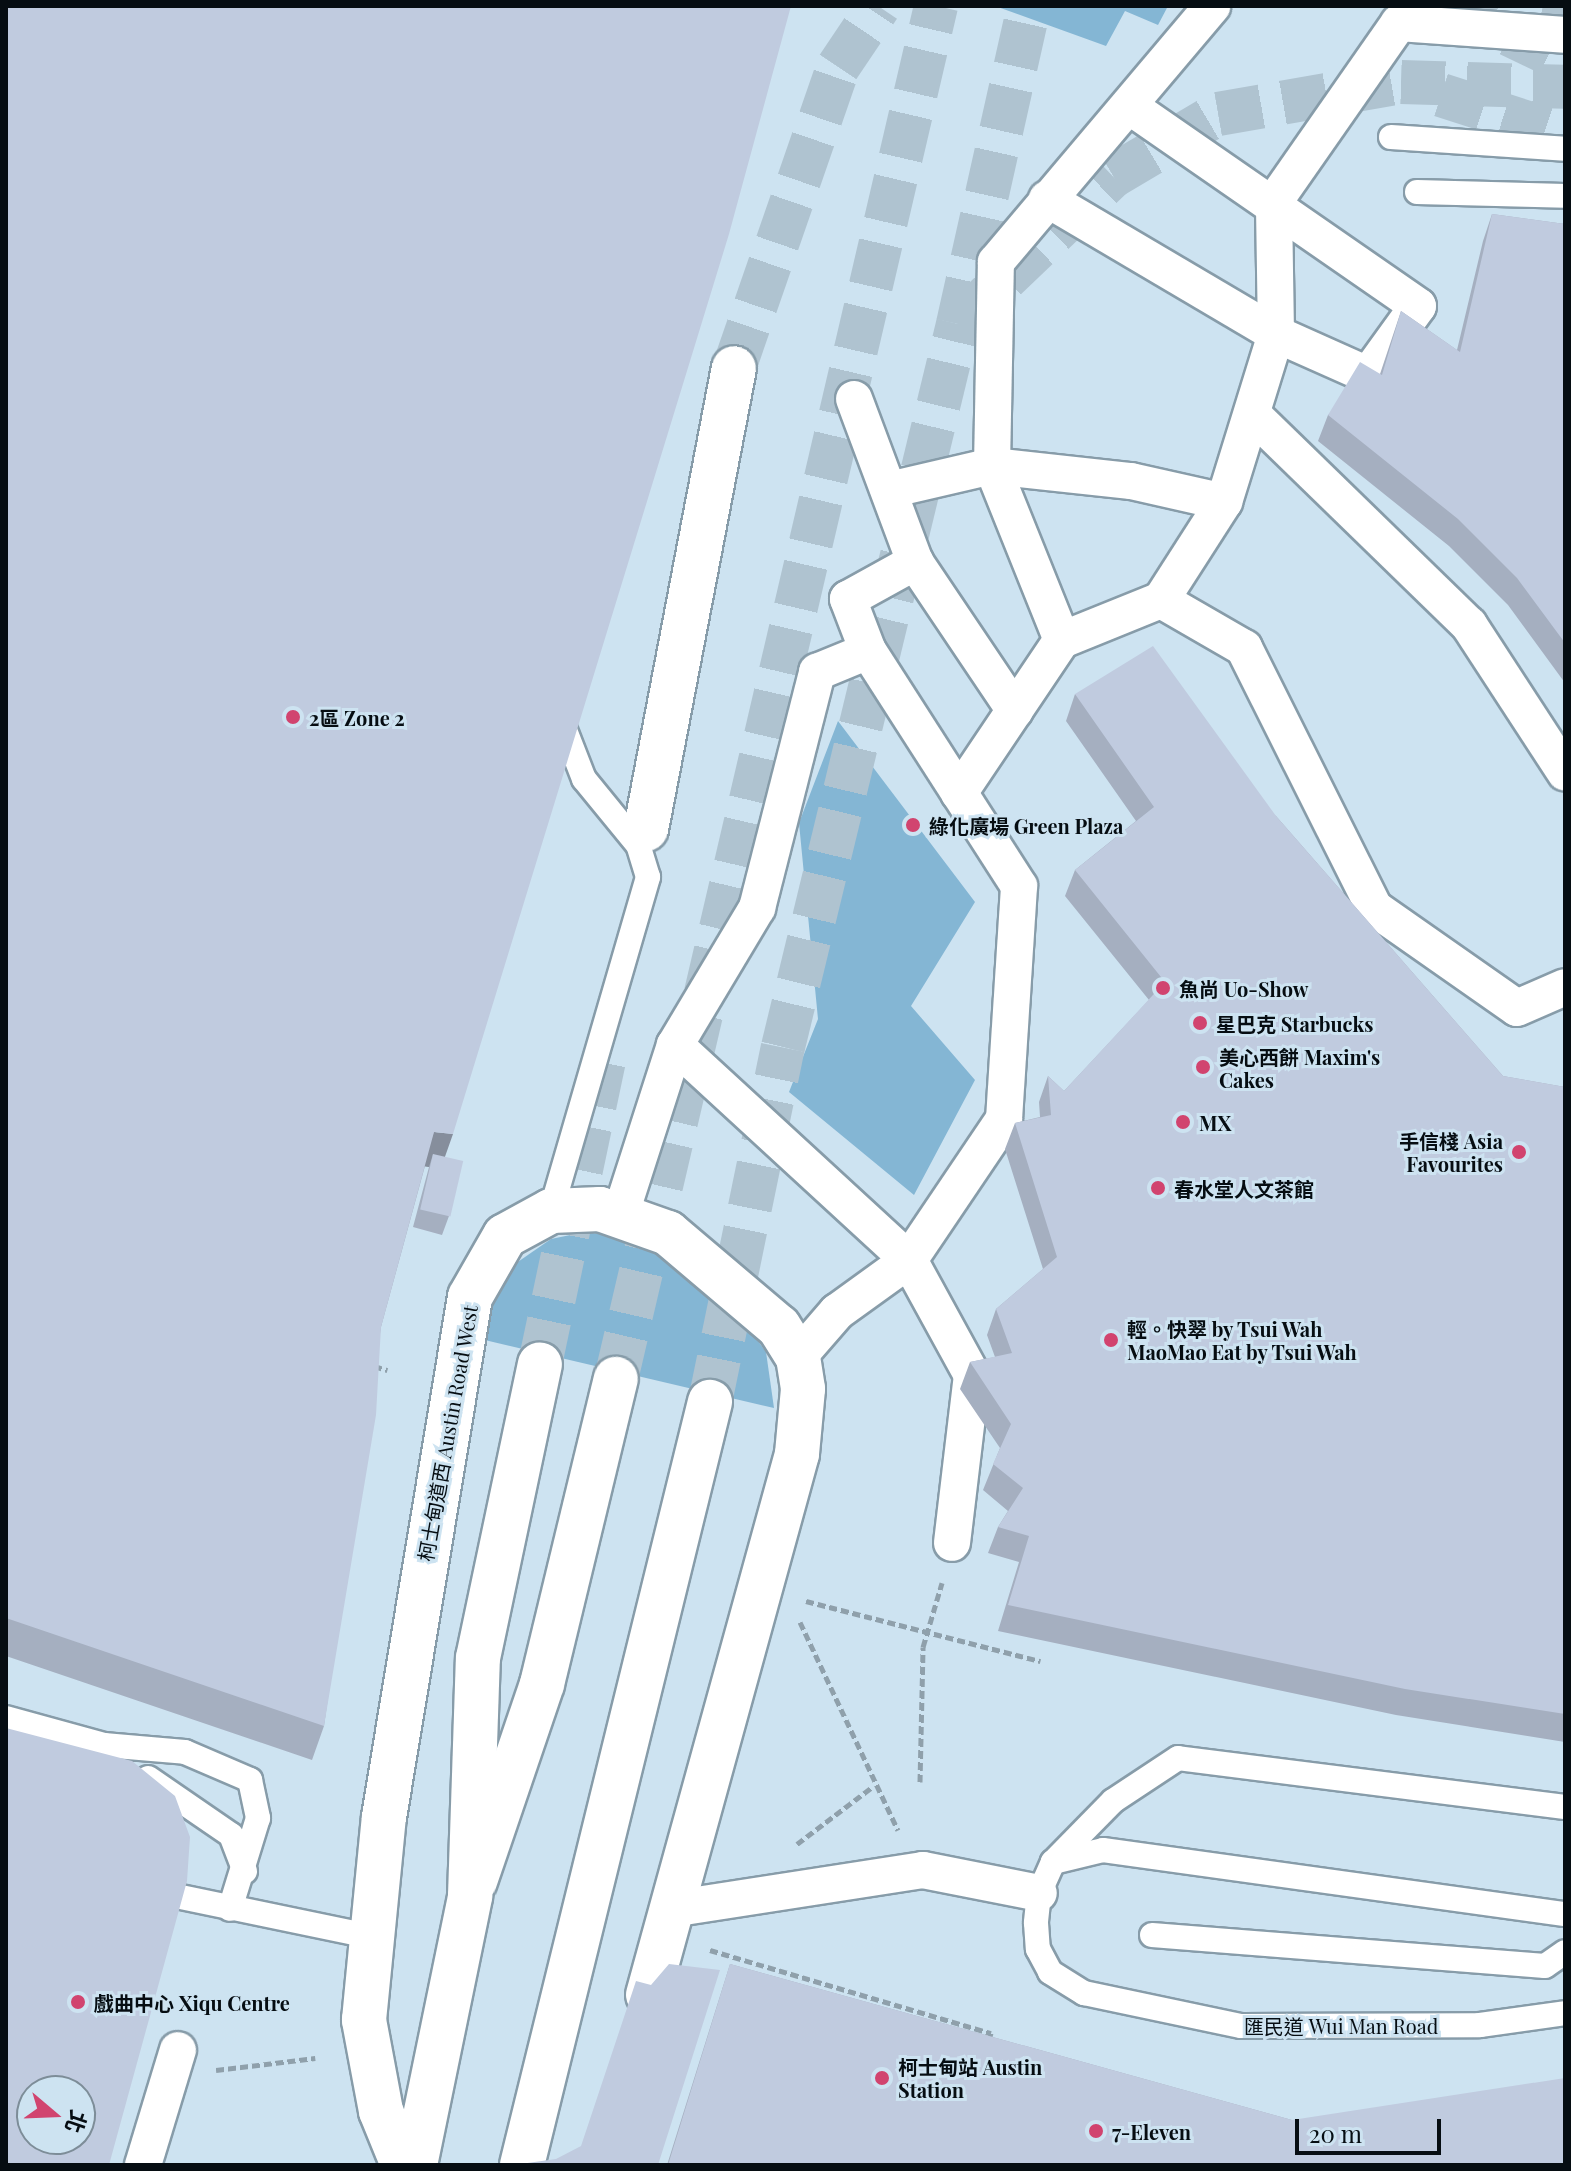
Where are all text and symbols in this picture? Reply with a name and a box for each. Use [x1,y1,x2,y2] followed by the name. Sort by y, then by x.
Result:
[309,705,405,729] place label: 2區 Zone 2
[284,708,302,726] marker: 2區 Zone 2
[929,813,1123,837] place label: 綠化廣場 Green Plaza
[904,816,922,834] marker: 綠化廣場 Green Plaza
[1179,976,1308,1000] place label: 魚尚 Uo-Show
[1154,979,1172,997] marker: 魚尚 Uo-Show
[1216,1011,1373,1035] place label: 星巴克 Starbucks
[1191,1014,1209,1032] marker: 星巴克 Starbucks
[1219,1044,1380,1091] place label: 美心西餅 Maxim's Cakes
[1194,1058,1212,1076] marker: 美心西餅 Maxim's Cakes
[1199,1110,1231,1134] place label: MX
[1174,1113,1192,1131] marker: MX
[1399,1128,1503,1175] place label: 手信棧 Asia Favourites
[1510,1143,1528,1161] marker: 手信棧 Asia Favourites
[1174,1176,1314,1200] place label: 春水堂人文茶館
[1149,1179,1167,1197] marker: 春水堂人文茶館
[413,1303,481,1563] street label: 柯士甸道西 Austin Road West
[1127,1316,1359,1363] place label: 輕。快翠 by Tsui Wah MaoMao Eat by Tsui Wah
[1102,1331,1120,1349] marker: 輕。快翠 by Tsui Wah MaoMao Eat by Tsui Wah
[94,1990,290,2014] place label: 戲曲中心 Xiqu Centre
[69,1993,87,2011] marker: 戲曲中心 Xiqu Centre
[1244,2013,1438,2037] street label: 匯民道 Wui Man Road
[898,2054,1042,2101] place label: 柯士甸站 Austin Station
[873,2069,891,2087] marker: 柯士甸站 Austin Station
[16,2075,96,2155] north arrow
[1299,2103,1445,2153] scale bar
[59,2107,95,2137] text: 北
[1309,2117,1362,2149] text: 20 m
[1112,2119,1191,2143] place label: 7-Eleven
[1087,2122,1105,2140] marker: 7-Eleven

